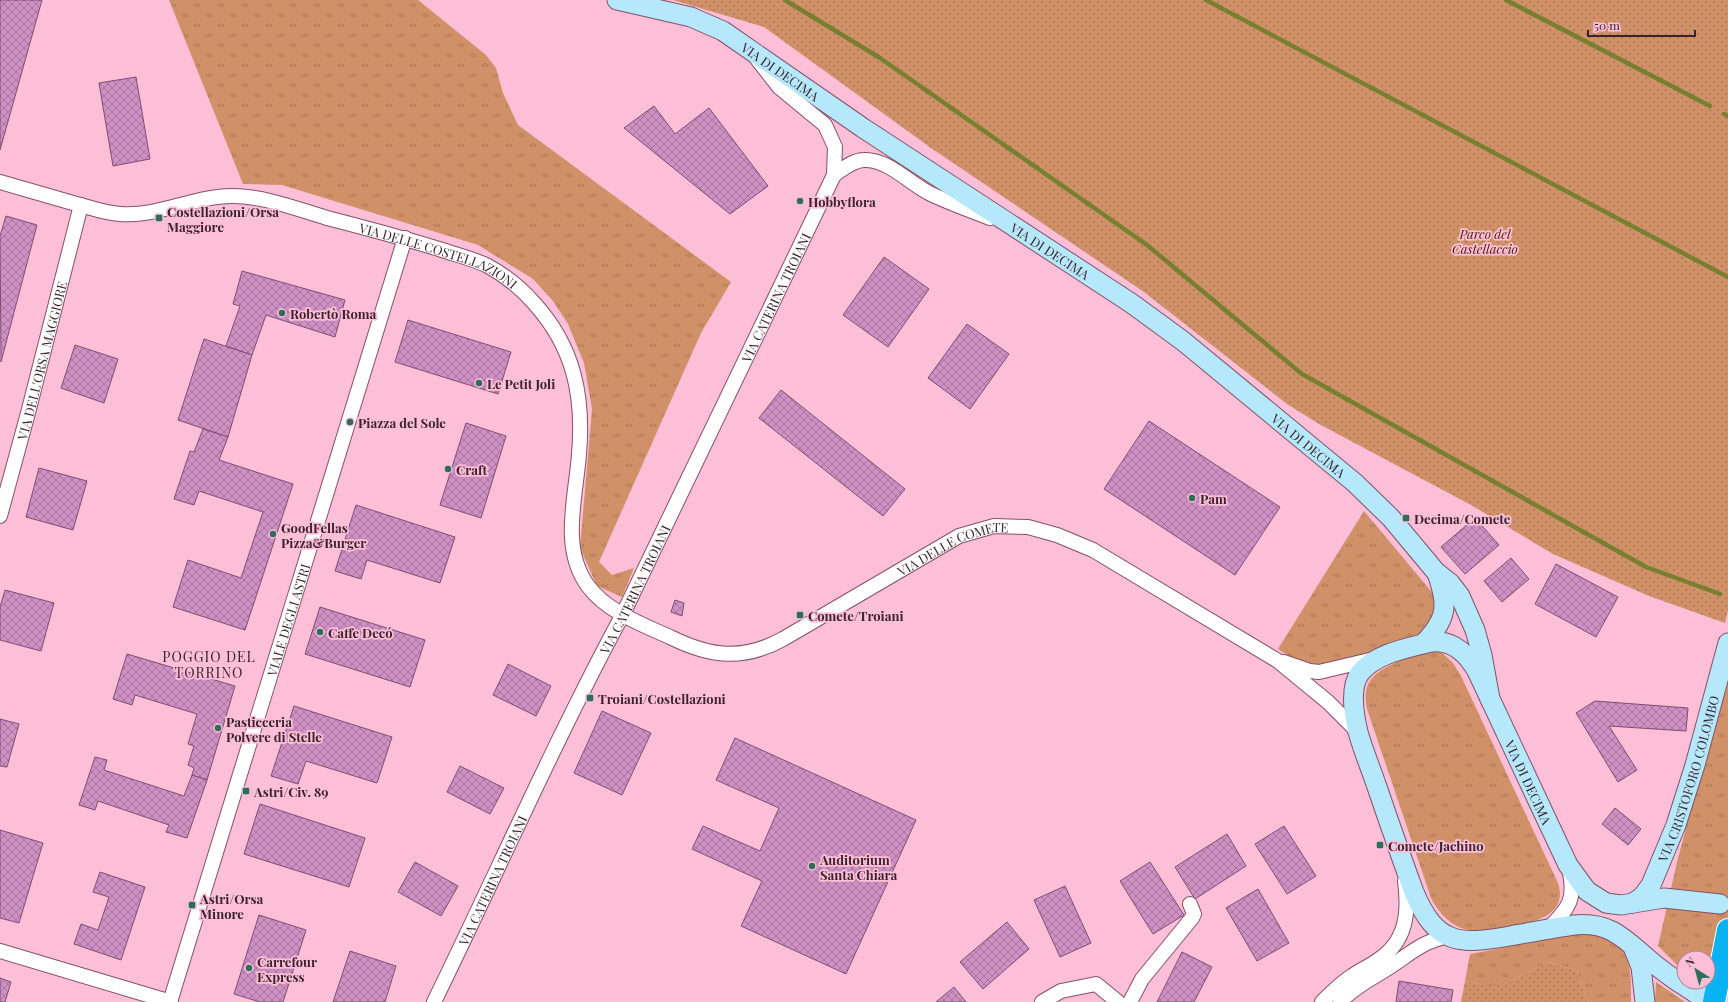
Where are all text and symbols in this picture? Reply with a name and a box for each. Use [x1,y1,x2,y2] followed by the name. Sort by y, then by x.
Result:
[1588,12,1695,38] scale bar
[1594,17,1620,33] text: 50 m
[738,37,824,104] street label: VIA DI DECIMA
[808,193,876,210] place label: Hobbyflora
[795,196,805,206] marker: Hobbyflora
[167,203,279,235] place label: Costellazioni/Orsa Maggiore
[154,213,164,223] marker: Costellazioni/Orsa Maggiore
[357,218,521,292] street label: VIA DELLE COSTELLAZIONI
[1007,218,1094,283] street label: VIA DI DECIMA
[1452,225,1518,257] park label: Parco del Castellaccio
[736,230,814,366] street label: VIA CATERINA TROIANI
[12,279,70,443] street label: VIA DELL'ORSA MAGGIORE
[290,305,377,322] place label: Robertò Roma
[277,308,287,318] marker: Robertò Roma
[487,375,555,392] place label: Le Petit Joli
[474,378,484,388] marker: Le Petit Joli
[1268,409,1350,481] street label: VIA DI DECIMA
[358,414,446,431] place label: Piazza del Sole
[345,417,355,427] marker: Piazza del Sole
[456,461,488,478] place label: Craft
[443,464,453,474] marker: Craft
[1200,490,1227,507] place label: Pam
[1187,493,1197,503] marker: Pam
[1414,510,1511,527] place label: Decima/Comete
[1401,513,1411,523] marker: Decima/Comete
[893,517,1009,580] street label: VIA DELLE COMETE
[281,519,366,551] place label: GoodFellas Pizza&Burger
[595,522,673,657] street label: VIA CATERINA TROIANI
[268,529,278,539] marker: GoodFellas Pizza&Burger
[262,561,313,679] street label: VIALE DEGLI ASTRI
[808,607,904,624] place label: Comete/Troiani
[795,610,805,620] marker: Comete/Troiani
[328,624,393,641] place label: Caffe Decó
[315,627,325,637] marker: Caffe Decó
[162,647,256,682] district label: POGGIO DEL TORRINO
[598,690,726,707] place label: Troiani/Costellazioni
[585,693,595,703] marker: Troiani/Costellazioni
[1653,693,1722,865] street label: VIA CRISTOFORO COLOMBO
[226,713,322,745] place label: Pasticceria Polvere di Stelle
[213,723,223,733] marker: Pasticceria Polvere di Stelle
[1502,736,1556,828] street label: VIA DI DECIMA
[253,783,328,800] place label: Astri/Civ. 89
[241,786,251,796] marker: Astri/Civ. 89
[454,812,530,949] street label: VIA CATERINA TROIANI
[1388,837,1484,854] place label: Comete/Jachino
[1375,840,1385,850] marker: Comete/Jachino
[819,851,898,883] place label: Auditorium Santa Chiara
[807,861,817,871] marker: Auditorium Santa Chiara
[199,890,264,922] place label: Astri/Orsa Minore
[187,900,197,910] marker: Astri/Orsa Minore
[1676,950,1716,990] north arrow
[257,953,317,985] place label: Carrefour Express
[1682,953,1697,970] text: N
[244,963,254,973] marker: Carrefour Express

